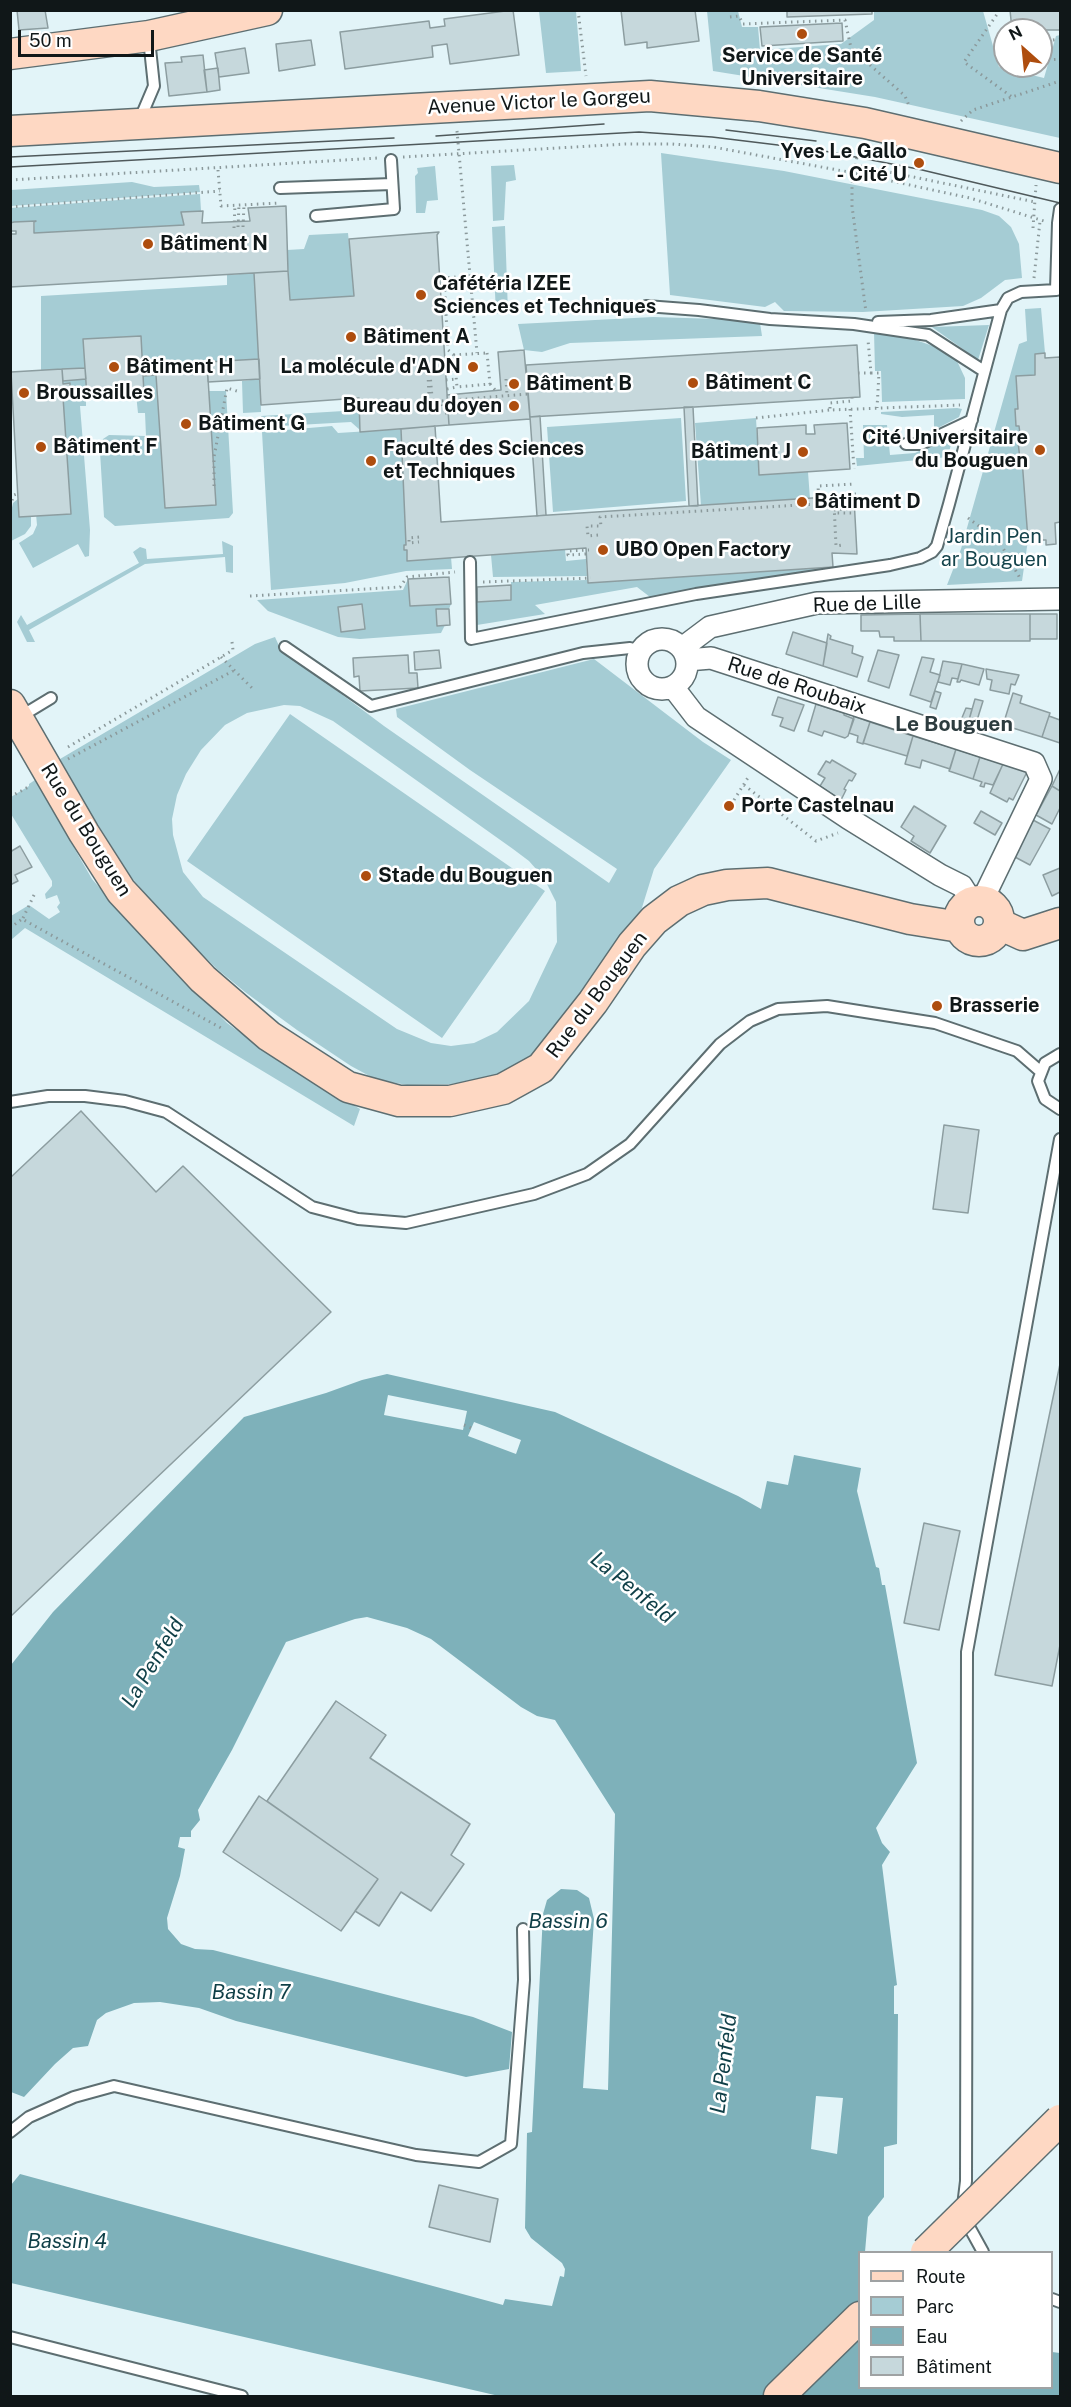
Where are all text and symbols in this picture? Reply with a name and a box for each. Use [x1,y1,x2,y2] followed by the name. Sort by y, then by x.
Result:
[21,18,158,56] scale bar
[993,18,1053,78] north arrow
[1006,22,1025,45] text: N
[795,27,809,41] marker: Service de Santé Universitaire
[29,30,72,51] text: 50 m
[722,44,882,91] place label: Service de Santé Universitaire
[426,84,652,120] street label: Avenue Victor le Gorgeu
[780,140,907,187] place label: Yves Le Gallo - Cité U
[912,156,926,170] marker: Yves Le Gallo - Cité U
[160,232,268,256] place label: Bâtiment N
[141,237,155,251] marker: Bâtiment N
[433,272,656,319] place label: Cafétéria IZEE Sciences et Techniques
[414,288,428,302] marker: Cafétéria IZEE Sciences et Techniques
[363,325,470,349] place label: Bâtiment A
[344,330,358,344] marker: Bâtiment A
[126,355,234,379] place label: Bâtiment H
[280,355,461,379] place label: La molécule d'ADN
[107,360,121,374] marker: Bâtiment H
[466,360,480,374] marker: La molécule d'ADN
[705,371,812,395] place label: Bâtiment C
[526,372,632,396] place label: Bâtiment B
[686,376,700,390] marker: Bâtiment C
[507,377,521,391] marker: Bâtiment B
[36,381,153,405] place label: Broussailles
[17,386,31,400] marker: Broussailles
[343,394,502,418] place label: Bureau du doyen
[507,399,521,413] marker: Bureau du doyen
[198,412,305,436] place label: Bâtiment G
[179,417,193,431] marker: Bâtiment G
[862,426,1028,473] place label: Cité Universitaire du Bouguen
[53,435,157,459] place label: Bâtiment F
[383,437,584,484] place label: Faculté des Sciences et Techniques
[34,440,48,454] marker: Bâtiment F
[691,440,791,464] place label: Bâtiment J
[1033,443,1047,457] marker: Cité Universitaire du Bouguen
[796,445,810,459] marker: Bâtiment J
[364,454,378,468] marker: Faculté des Sciences et Techniques
[814,490,921,514] place label: Bâtiment D
[795,495,809,509] marker: Bâtiment D
[941,525,1047,572] park label: Jardin Pen ar Bouguen
[615,538,791,562] place label: UBO Open Factory
[596,543,610,557] marker: UBO Open Factory
[812,590,922,618] street label: Rue de Lille
[725,652,869,720] street label: Rue de Roubaix
[895,712,1013,738] district label: Le Bouguen
[35,759,137,901] street label: Rue du Bouguen
[741,794,894,818] place label: Porte Castelnau
[722,799,736,813] marker: Porte Castelnau
[378,864,553,888] place label: Stade du Bouguen
[359,869,373,883] marker: Stade du Bouguen
[542,927,652,1063] street label: Rue du Bouguen
[949,994,1040,1018] place label: Brasserie
[930,999,944,1013] marker: Brasserie
[585,1547,679,1629] water label: La Penfeld
[116,1614,190,1712] water label: La Penfeld
[528,1909,608,1935] water label: Bassin 6
[211,1980,291,2006] water label: Bassin 7
[705,2013,743,2115] water label: La Penfeld
[27,2229,107,2255] water label: Bassin 4
[858,2251,1053,2389] legend
[916,2266,965,2287] text: Route
[916,2296,954,2317] text: Parc
[916,2326,947,2347] text: Eau
[916,2356,992,2377] text: Bâtiment

